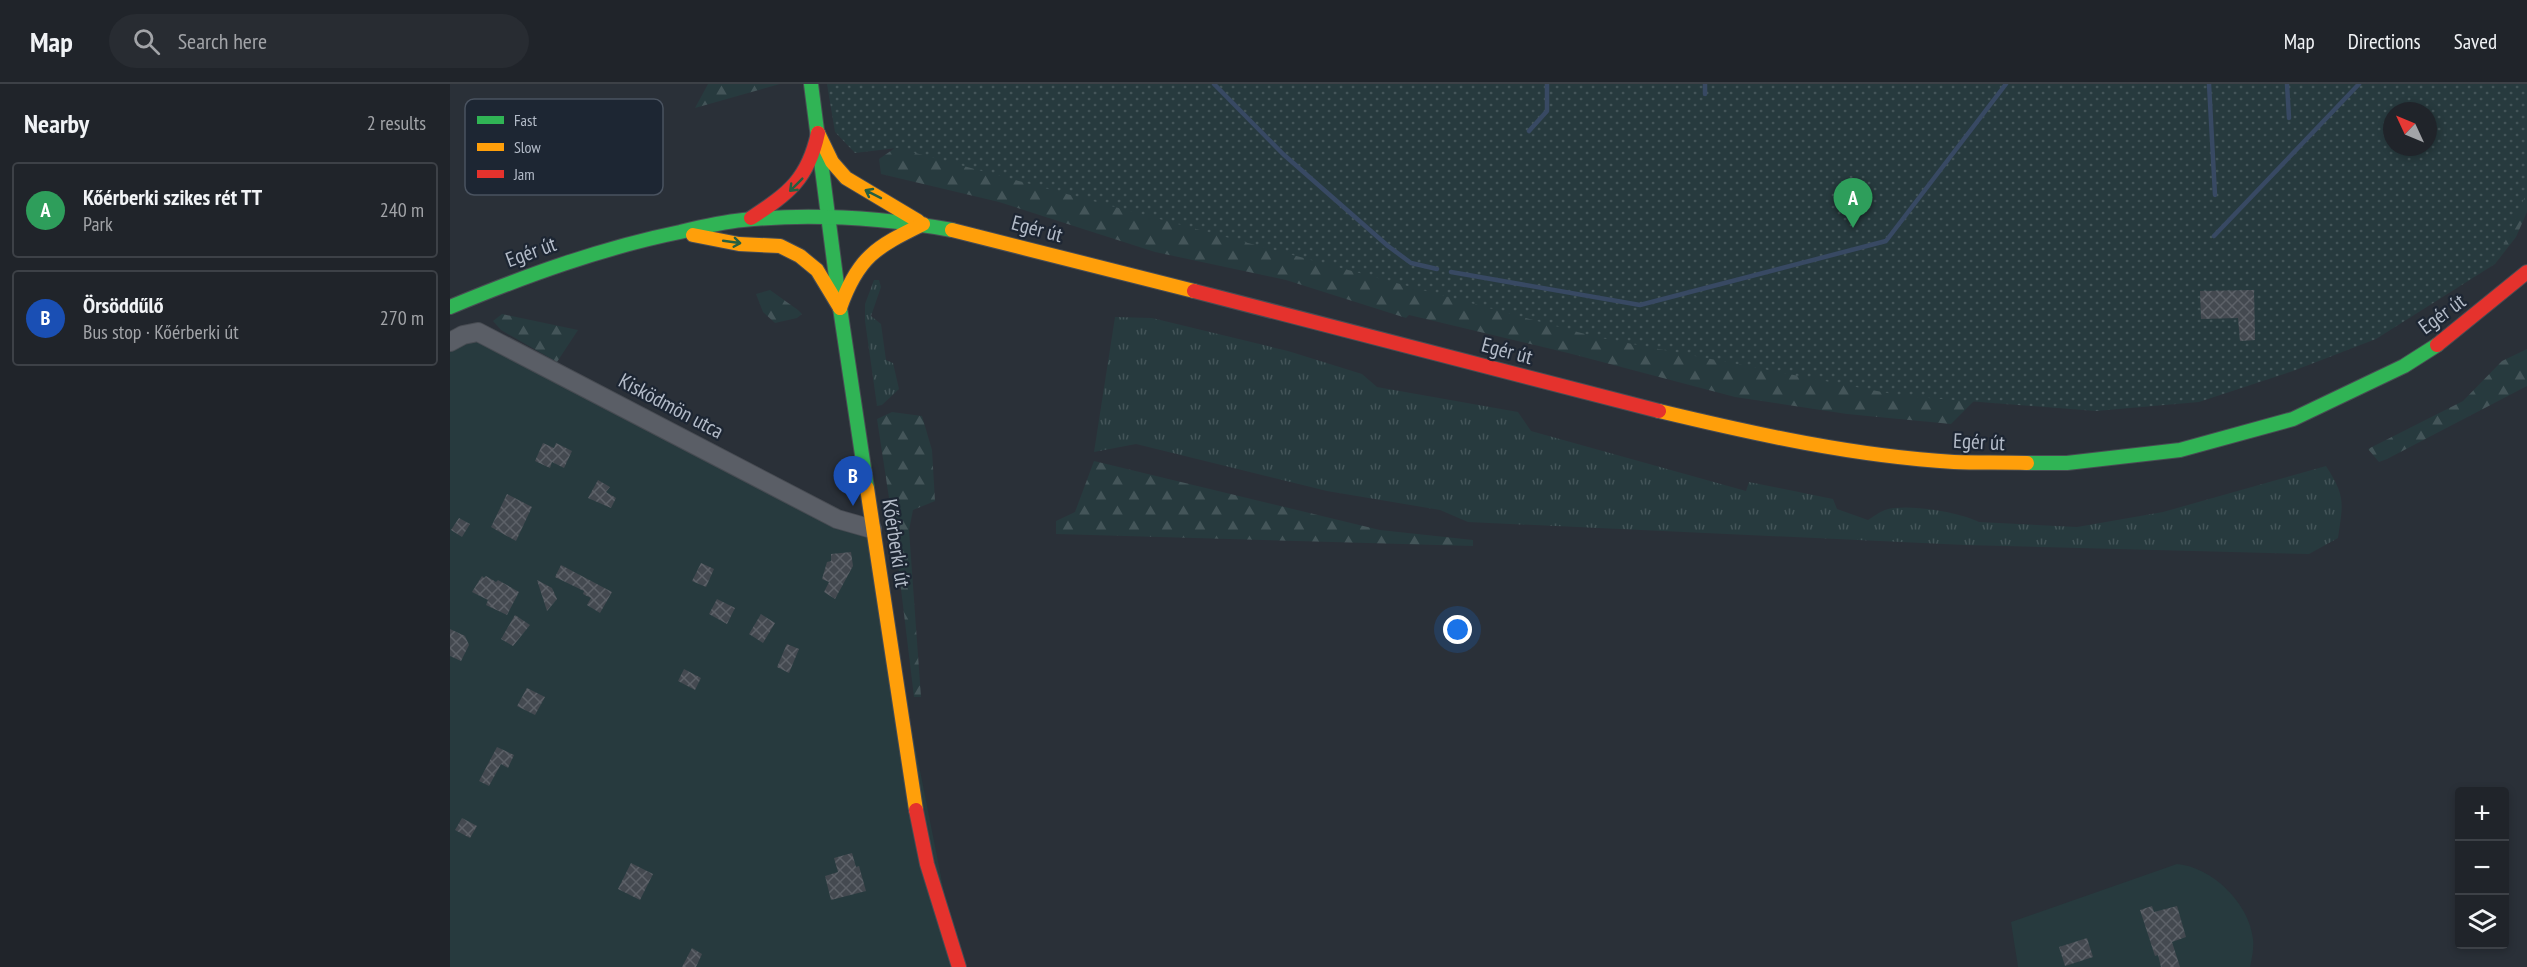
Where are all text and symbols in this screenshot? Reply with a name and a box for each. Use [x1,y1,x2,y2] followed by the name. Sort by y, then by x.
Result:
[109,14,529,68] search box
[30,23,73,60] text: Map
[130,25,163,58] icon: search
[178,27,267,55] text: Search here
[2284,28,2315,55] text: Map
[2348,28,2421,55] text: Directions
[2454,28,2497,55] text: Saved
[465,99,663,195] legend
[2383,102,2437,156] north arrow
[24,107,89,140] text: Nearby
[367,110,426,136] text: 2 results
[514,110,537,130] text: Fast
[514,137,541,157] text: Slow
[513,164,535,184] text: Jam
[788,177,803,192] one-way arrow
[1834,178,1872,228] pin: A
[83,183,262,211] text: Kőérberki szikes rét TT
[864,188,882,200] one-way arrow
[40,197,51,223] text: A
[380,197,424,223] text: 240 m
[1009,209,1066,248] street label: Egér út
[83,211,113,237] text: Park
[502,230,560,273] street label: Egér út
[722,237,741,248] one-way arrow
[2413,287,2471,340] street label: Egér út
[83,291,164,319] text: Örsöddűlő
[41,305,50,331] text: B
[380,305,424,331] text: 270 m
[83,319,239,345] text: Bus stop · Kőérberki út
[1479,331,1536,370] street label: Egér út
[614,367,728,445] street label: Kisködmön utca
[1952,427,2006,456] street label: Egér út
[834,456,872,506] pin: B
[876,497,917,589] street label: Kőérberki út
[1443,615,1472,644] your location
[2455,787,2509,949] map controls
[2455,787,2509,841] button: +
[2455,841,2509,895] button: −
[2455,895,2509,949] button: layers

